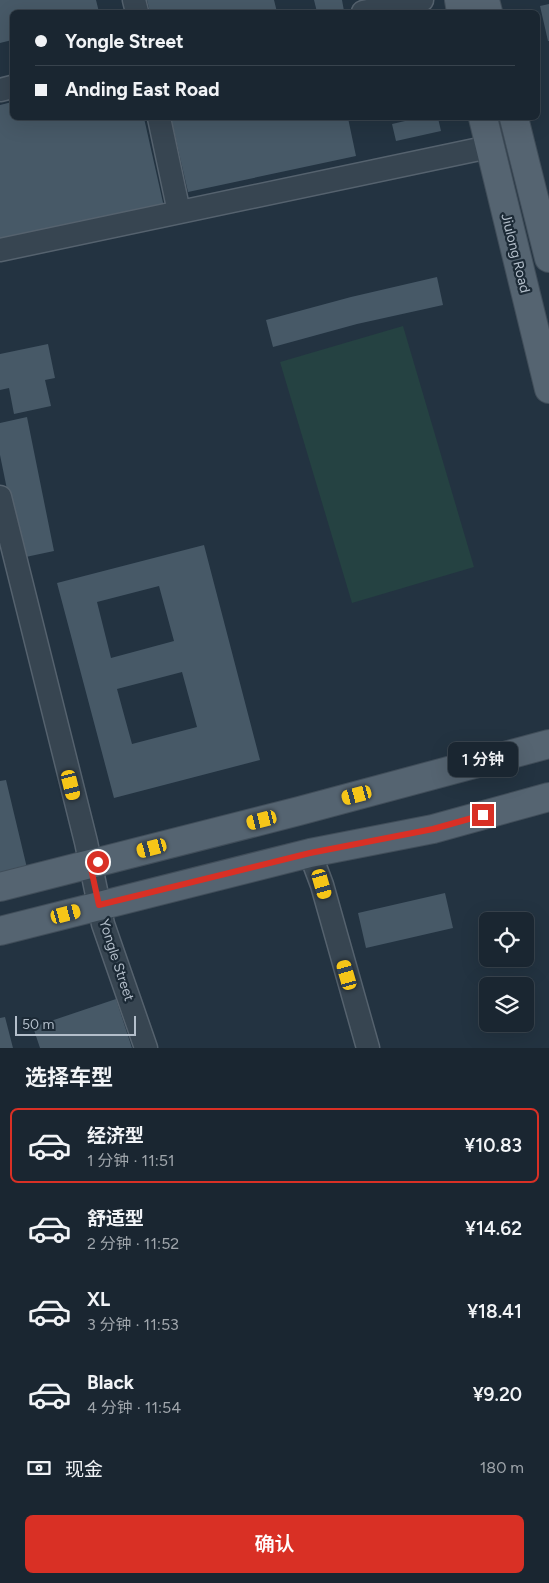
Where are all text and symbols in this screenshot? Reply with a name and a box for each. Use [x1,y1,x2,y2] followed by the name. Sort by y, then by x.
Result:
[65,30,184,53] text: Yongle Street
[65,78,219,101] text: Anding East Road
[497,212,534,295] street label: Jiulong Road
[448,742,518,778] callout: 1 分钟
[462,750,504,769] text: 1 分钟
[60,769,81,801] car
[340,784,373,806] car
[472,804,494,826] route end
[245,809,278,831] car
[135,837,168,859] car
[87,851,109,873] route start
[310,868,333,900] car
[49,903,82,925] car
[479,912,534,1032] map controls
[479,912,534,967] button: locate
[95,917,138,1003] street label: Yongle Street
[335,959,358,991] car
[479,977,534,1032] button: layers
[15,1013,136,1036] scale bar
[22,1016,54,1033] text: 50 m
[25,1064,113,1091] text: 选择车型
[27,1123,72,1168] icon: car
[87,1124,144,1147] text: 经济型
[464,1134,522,1157] text: ¥10.83
[87,1151,175,1170] text: 1 分钟 · 11:51
[27,1206,72,1251] icon: car
[87,1207,144,1230] text: 舒适型
[465,1217,522,1240] text: ¥14.62
[87,1234,179,1253] text: 2 分钟 · 11:52
[87,1288,110,1311] text: XL
[27,1289,72,1334] icon: car
[467,1300,522,1323] text: ¥18.41
[87,1315,179,1334] text: 3 分钟 · 11:53
[87,1371,134,1394] text: Black
[27,1372,72,1417] icon: car
[473,1383,522,1406] text: ¥9.20
[87,1398,181,1417] text: 4 分钟 · 11:54
[25,1454,53,1482] icon: cash
[65,1458,103,1481] text: 现金
[480,1458,524,1477] text: 180 m
[25,1515,524,1573] button: 确认

